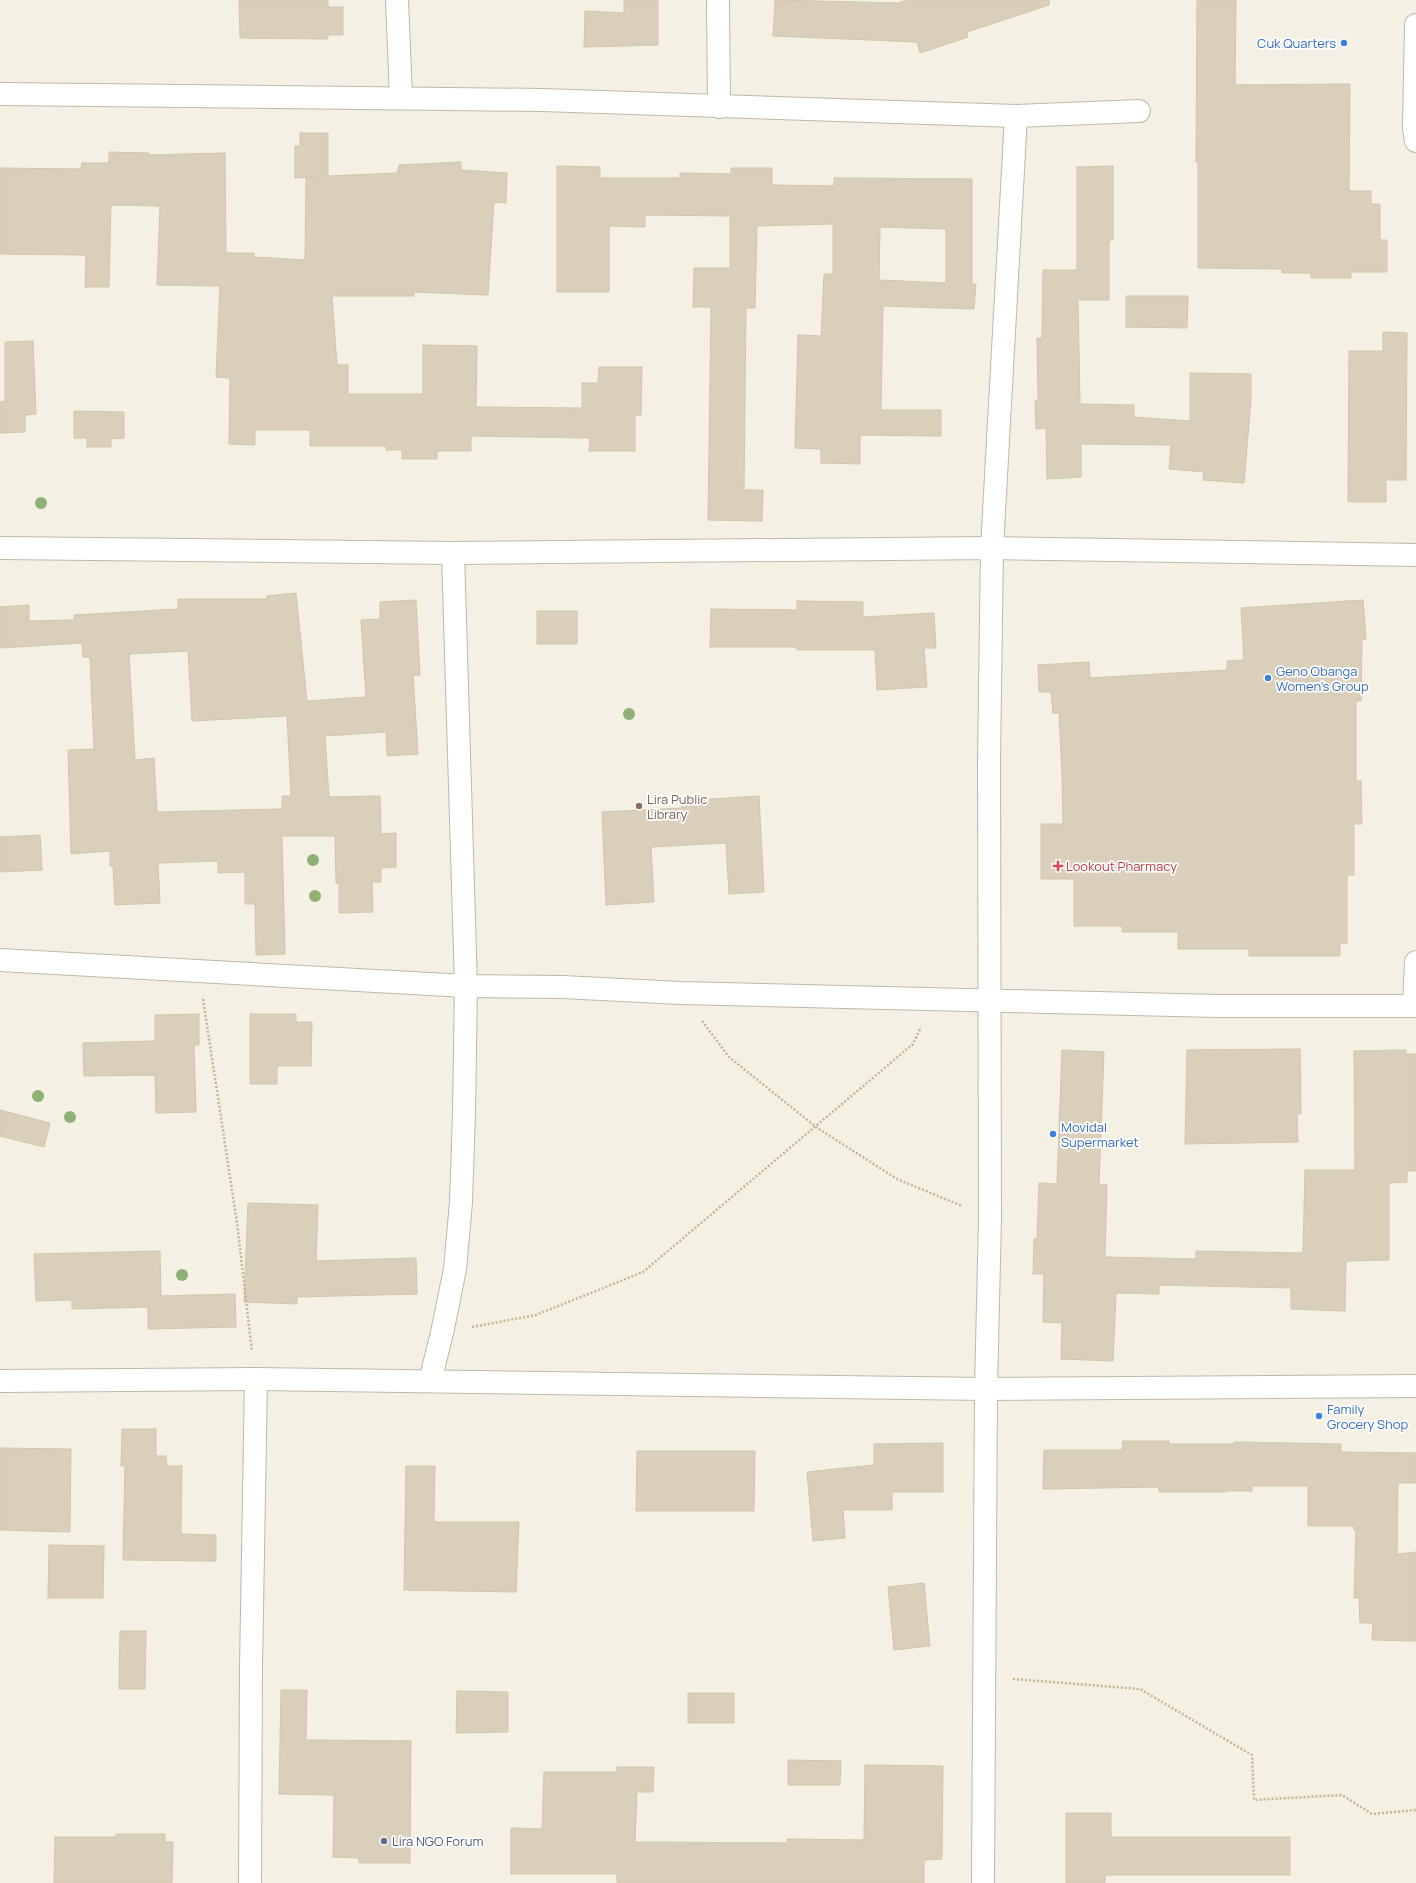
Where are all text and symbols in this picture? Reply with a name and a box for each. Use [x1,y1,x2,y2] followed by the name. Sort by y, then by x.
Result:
[1257,34,1336,52] place label: Cuk Quarters
[1339,38,1349,48] marker: Cuk Quarters
[1276,662,1369,695] place label: Geno Obanga Women's Group
[1263,673,1273,683] marker: Geno Obanga Women's Group
[647,790,707,823] place label: Lira Public Library
[634,801,644,811] marker: Lira Public Library
[1066,857,1177,875] place label: Lookout Pharmacy
[1053,861,1063,871] marker: Lookout Pharmacy
[1061,1118,1139,1151] place label: Movidal Supermarket
[1048,1129,1058,1139] marker: Movidal Supermarket
[1327,1400,1408,1433] place label: Family Grocery Shop
[1314,1411,1324,1421] marker: Family Grocery Shop
[392,1832,483,1850] place label: Lira NGO Forum
[379,1836,389,1846] marker: Lira NGO Forum

